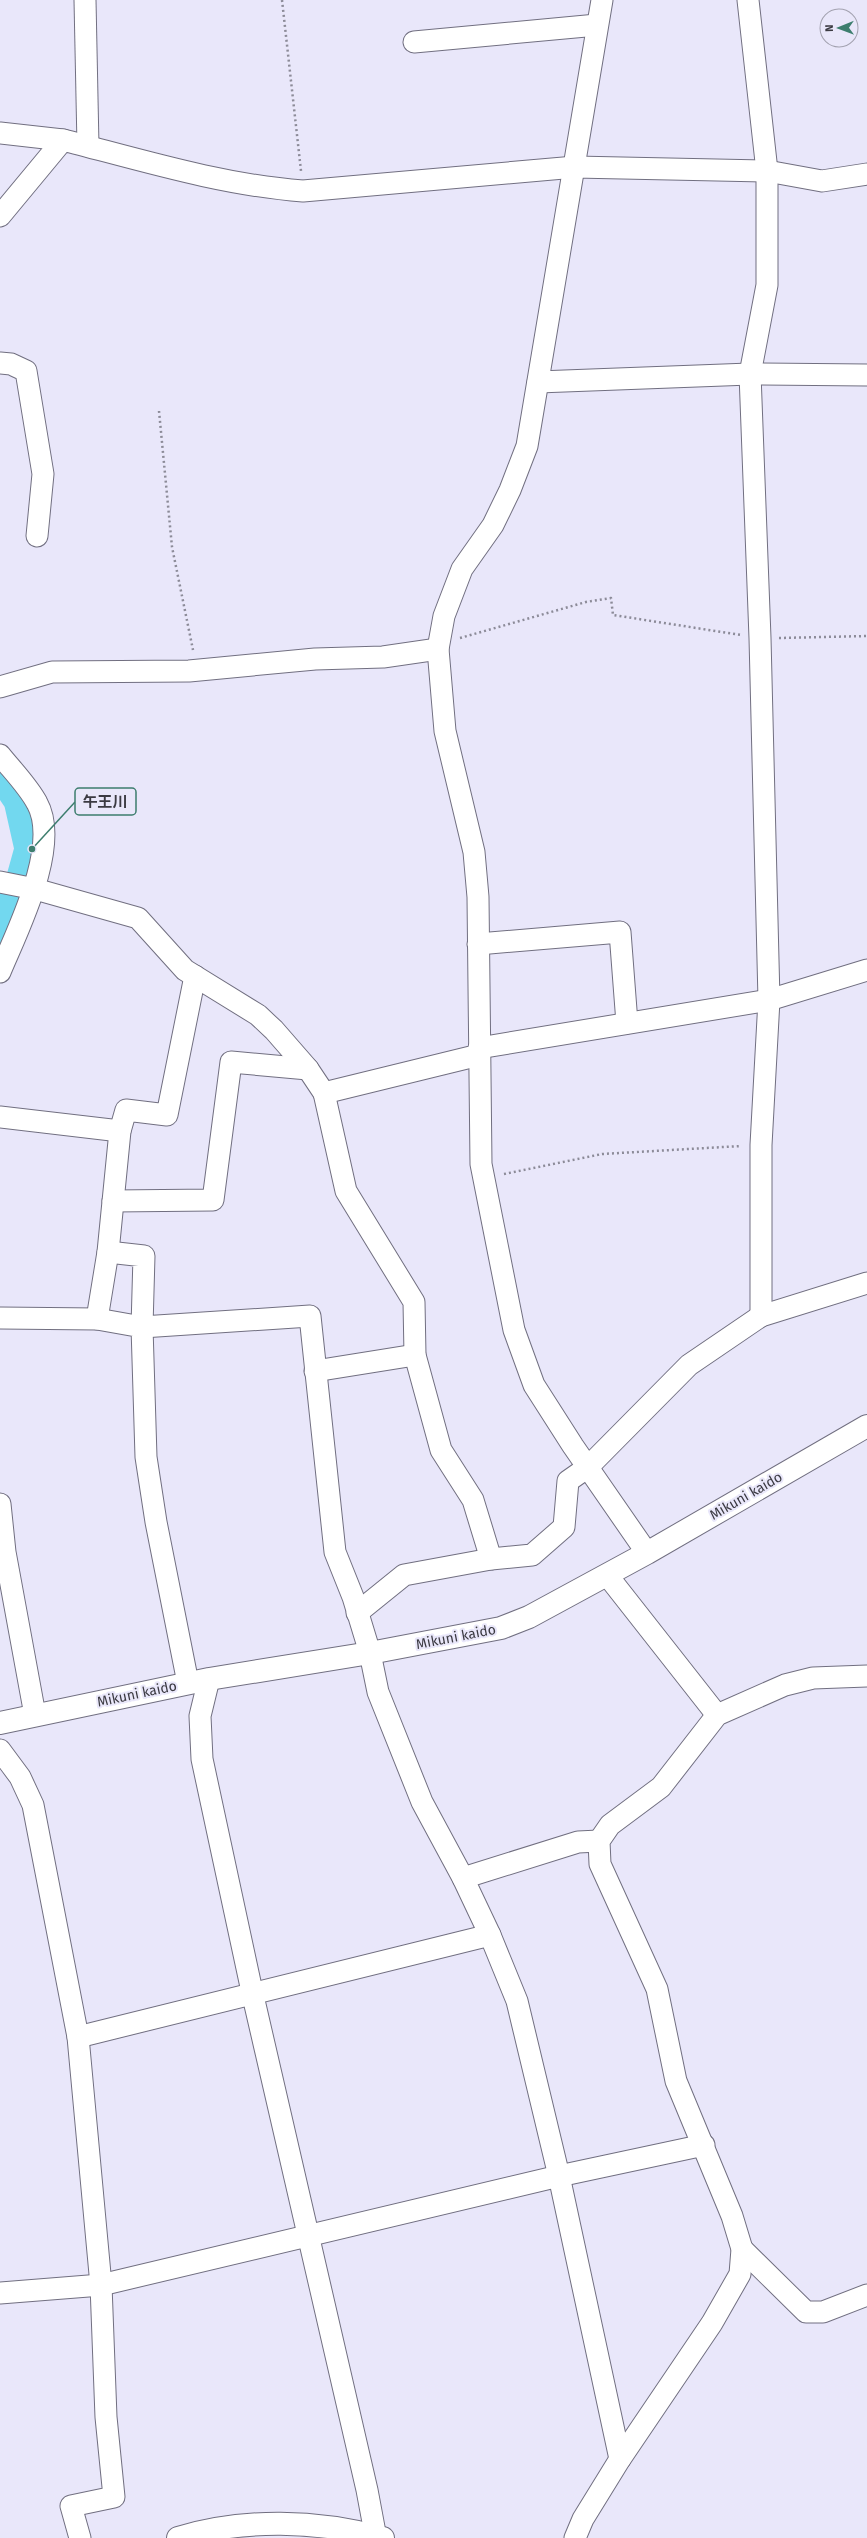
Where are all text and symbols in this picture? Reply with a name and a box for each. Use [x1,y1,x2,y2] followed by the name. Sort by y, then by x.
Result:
[819,8,859,48] north arrow
[823,24,836,32] text: N
[75,788,136,815] callout: 午王川
[82,793,128,811] text: 午王川
[707,1468,785,1524] street label: Mikuni kaido
[415,1621,497,1653] street label: Mikuni kaido
[96,1677,178,1711] street label: Mikuni kaido

